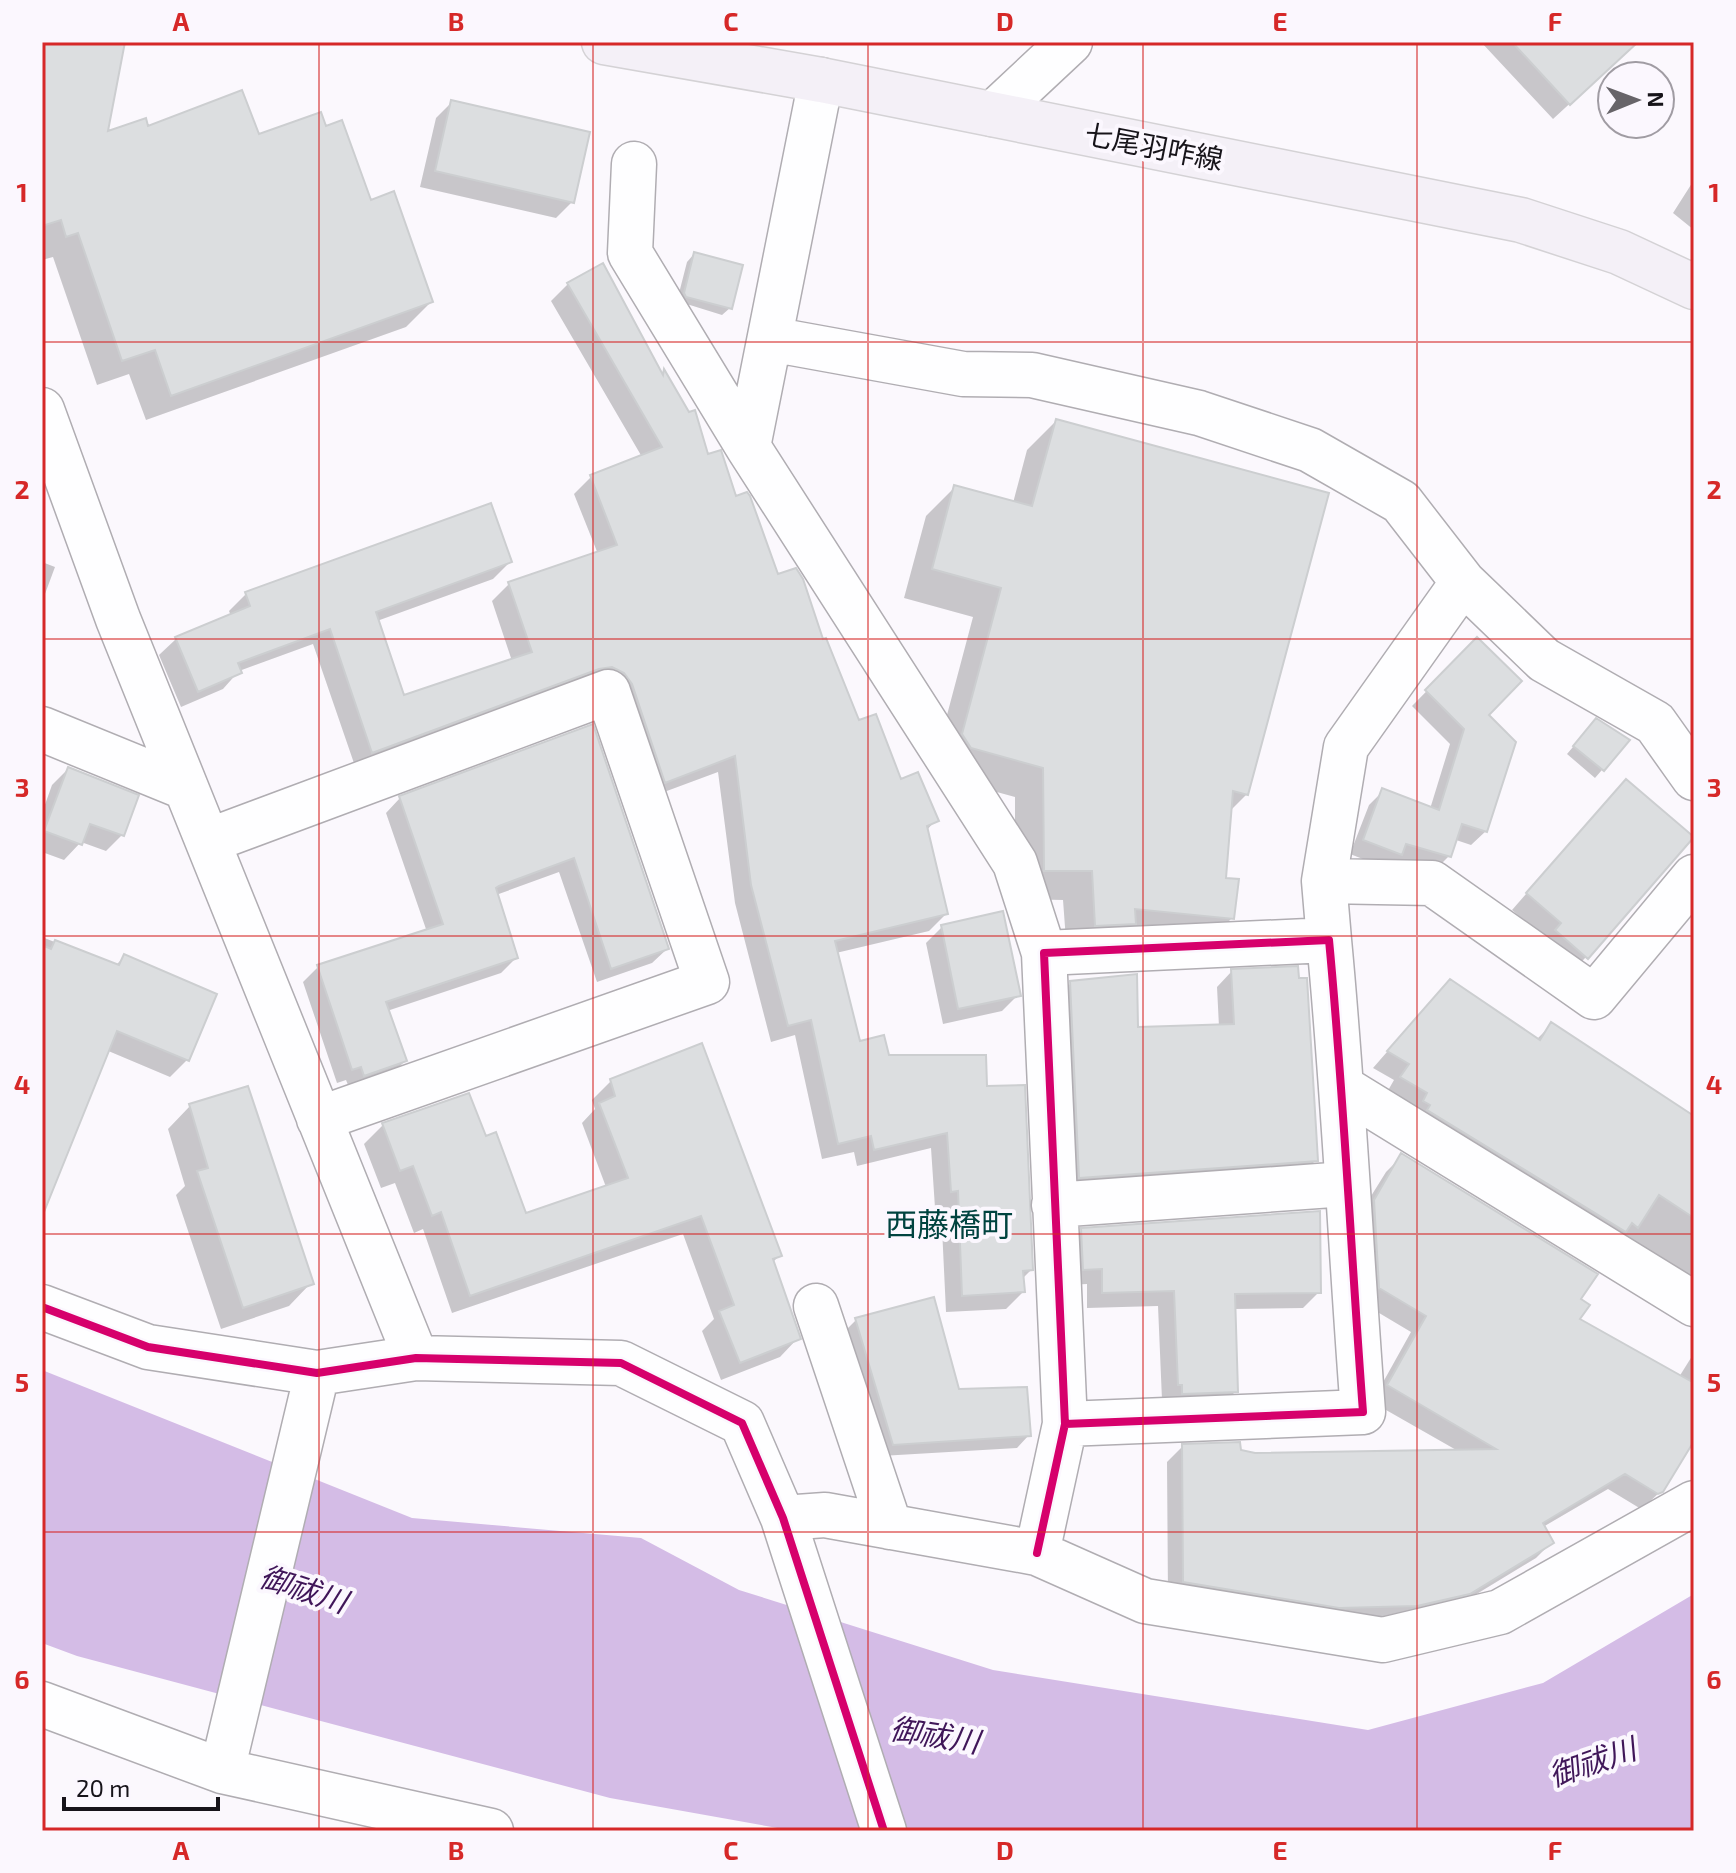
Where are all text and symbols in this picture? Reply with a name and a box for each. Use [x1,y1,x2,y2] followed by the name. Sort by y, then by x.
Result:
[173,5,190,36] text: A
[448,5,464,36] text: B
[723,5,739,36] text: C
[996,5,1014,36] text: D
[1272,5,1288,36] text: E
[1548,5,1562,36] text: F
[1596,60,1676,140] north arrow
[1644,91,1670,108] text: N
[1082,116,1226,176] street label: 七尾羽咋線
[16,176,28,207] text: 1
[1708,176,1720,207] text: 1
[14,473,30,504] text: 2
[1706,473,1722,504] text: 2
[15,771,29,802] text: 3
[1707,771,1721,802] text: 3
[14,1068,30,1099] text: 4
[1706,1068,1722,1099] text: 4
[885,1204,1013,1242] district label: 西藤橋町
[15,1366,29,1397] text: 5
[1707,1366,1721,1397] text: 5
[256,1557,355,1620] water label: 御祓川
[14,1663,30,1694] text: 6
[1706,1663,1722,1694] text: 6
[888,1709,985,1759] water label: 御祓川
[1544,1728,1643,1793] water label: 御祓川
[64,1761,218,1811] scale bar
[76,1773,130,1802] text: 20 m
[173,1834,190,1865] text: A
[448,1834,464,1865] text: B
[723,1834,739,1865] text: C
[996,1834,1014,1865] text: D
[1272,1834,1288,1865] text: E
[1548,1834,1562,1865] text: F

